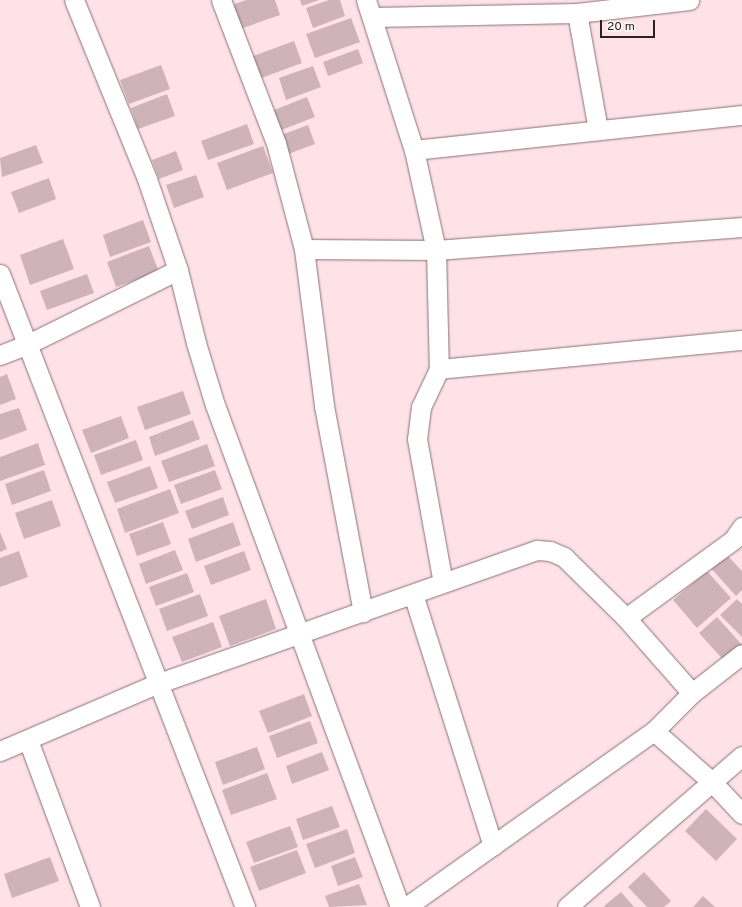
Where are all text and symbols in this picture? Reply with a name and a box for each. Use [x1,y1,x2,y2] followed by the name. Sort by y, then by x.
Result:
[602,12,657,38] scale bar
[607,19,635,35] text: 20 m

